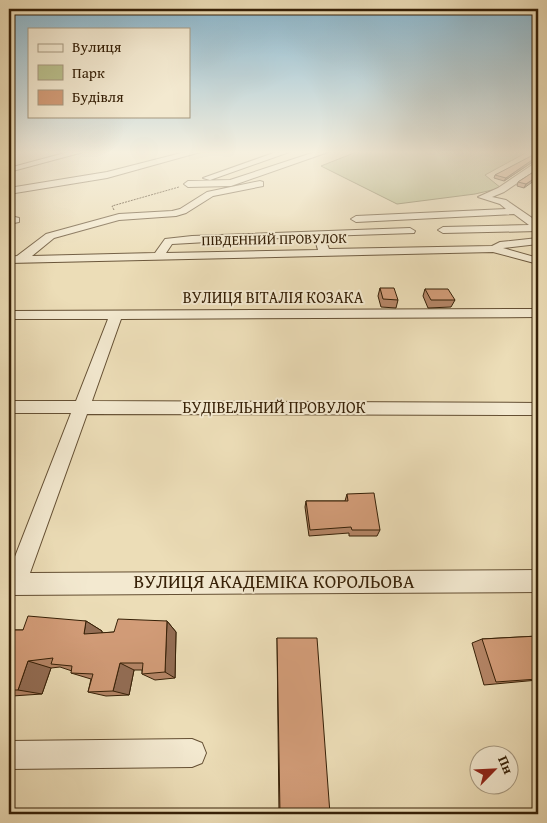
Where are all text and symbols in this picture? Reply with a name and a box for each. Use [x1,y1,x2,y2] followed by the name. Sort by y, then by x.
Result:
[28,28,190,118] legend
[72,36,122,57] text: Вулиця
[72,62,105,83] text: Парк
[72,86,124,107] text: Будівля
[201,228,347,250] street label: ПІВДЕННИЙ ПРОВУЛОК
[183,285,364,309] street label: ВУЛИЦЯ ВІТАЛІЯ КОЗАКА
[182,395,366,419] street label: БУДІВЕЛЬНИЙ ПРОВУЛОК
[134,567,415,595] street label: ВУЛИЦЯ АКАДЕМІКА КОРОЛЬОВА
[470,746,520,796] north arrow
[493,752,519,777] text: Пн

